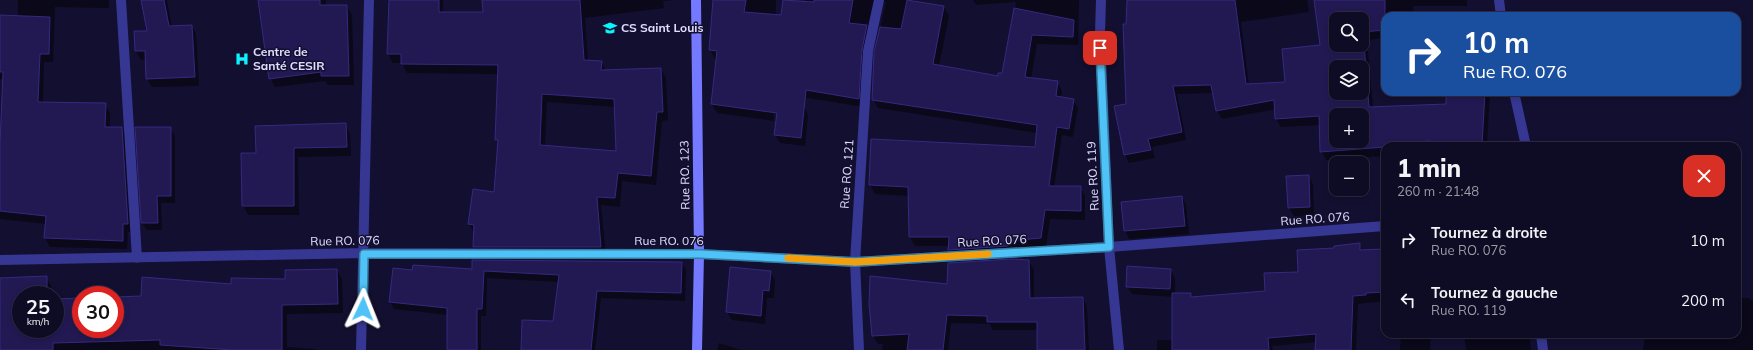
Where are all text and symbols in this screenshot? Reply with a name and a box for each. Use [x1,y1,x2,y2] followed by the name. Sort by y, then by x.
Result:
[1329,12,1369,196] map controls
[1329,12,1369,52] button: search
[602,20,618,36] school or university icon: CS Saint Louis
[621,20,704,35] place label: CS Saint Louis
[1463,25,1529,60] text: 10 m
[1397,28,1449,80] icon: right
[1083,31,1117,65] pin
[1089,37,1111,59] icon: arrive
[253,44,325,73] place label: Centre de Santé CESIR
[234,51,250,67] hospital icon: Centre de Santé CESIR
[1329,60,1369,100] button: layers
[1463,60,1567,83] text: Rue RO. 076
[1329,108,1369,148] button: +
[837,139,856,209] street label: Rue RO. 121
[676,140,693,210] street label: Rue RO. 123
[1083,141,1102,211] street label: Rue RO. 119
[1397,153,1461,183] text: 1 min
[1683,155,1725,197] button: close
[1329,156,1369,196] button: −
[1397,183,1479,199] text: 260 m · 21:48
[1280,209,1350,228] street label: Rue RO. 076
[1431,223,1547,242] text: Tournez à droite
[1397,229,1419,251] icon: right
[957,231,1027,250] street label: Rue RO. 076
[1690,231,1725,250] text: 10 m
[310,232,380,249] street label: Rue RO. 076
[634,233,704,248] street label: Rue RO. 076
[1431,242,1506,258] text: Rue RO. 076
[1431,283,1558,302] text: Tournez à gauche
[72,286,124,338] speed limit sign: 30
[342,288,384,330] position arrow
[1397,289,1419,311] icon: left
[1681,291,1725,310] text: 200 m
[26,294,50,319] text: 25
[1431,302,1506,318] text: Rue RO. 119
[27,315,49,328] text: km/h

